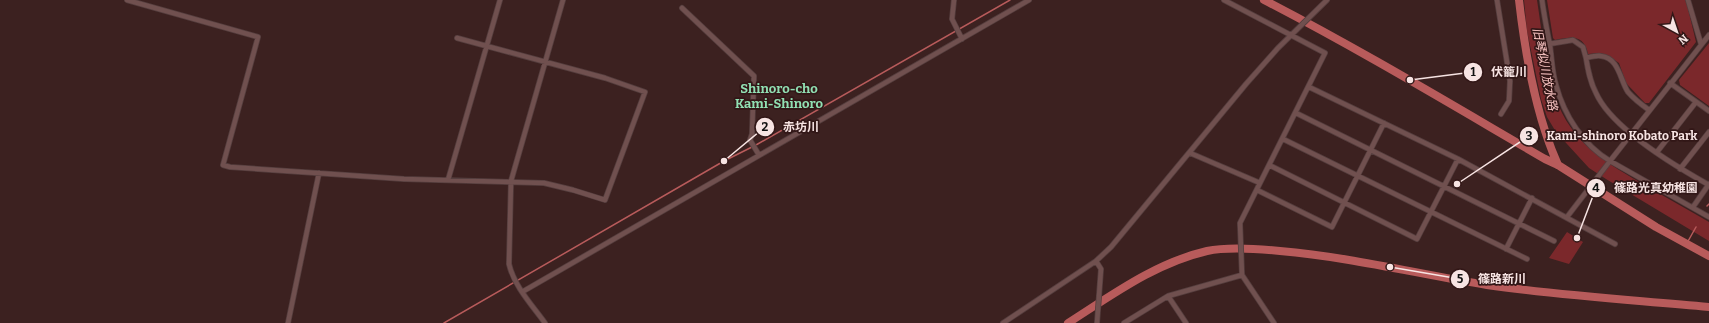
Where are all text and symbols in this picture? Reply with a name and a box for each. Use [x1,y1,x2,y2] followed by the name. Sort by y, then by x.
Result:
[1657,12,1697,52] north arrow
[1530,26,1560,113] water label: 旧琴似川放水路
[1675,32,1691,47] text: N
[1463,60,1535,84] callout: 伏籠川
[1470,65,1476,79] text: 1
[1491,65,1527,79] text: 伏籠川
[735,81,823,111] district label: Shinoro-cho Kami-Shinoro
[755,115,827,139] callout: 赤坊川
[762,120,769,134] text: 2
[783,120,819,134] text: 赤坊川
[1519,124,1706,148] callout: Kami-shinoro Kobato Park
[1526,129,1533,143] text: 3
[1546,129,1698,143] text: Kami-shinoro Kobato Park
[1586,176,1706,200] callout: 篠路光真幼稚園
[1592,181,1600,195] text: 4
[1614,181,1698,195] text: 篠路光真幼稚園
[1450,267,1534,291] callout: 篠路新川
[1457,272,1464,286] text: 5
[1478,272,1526,286] text: 篠路新川

